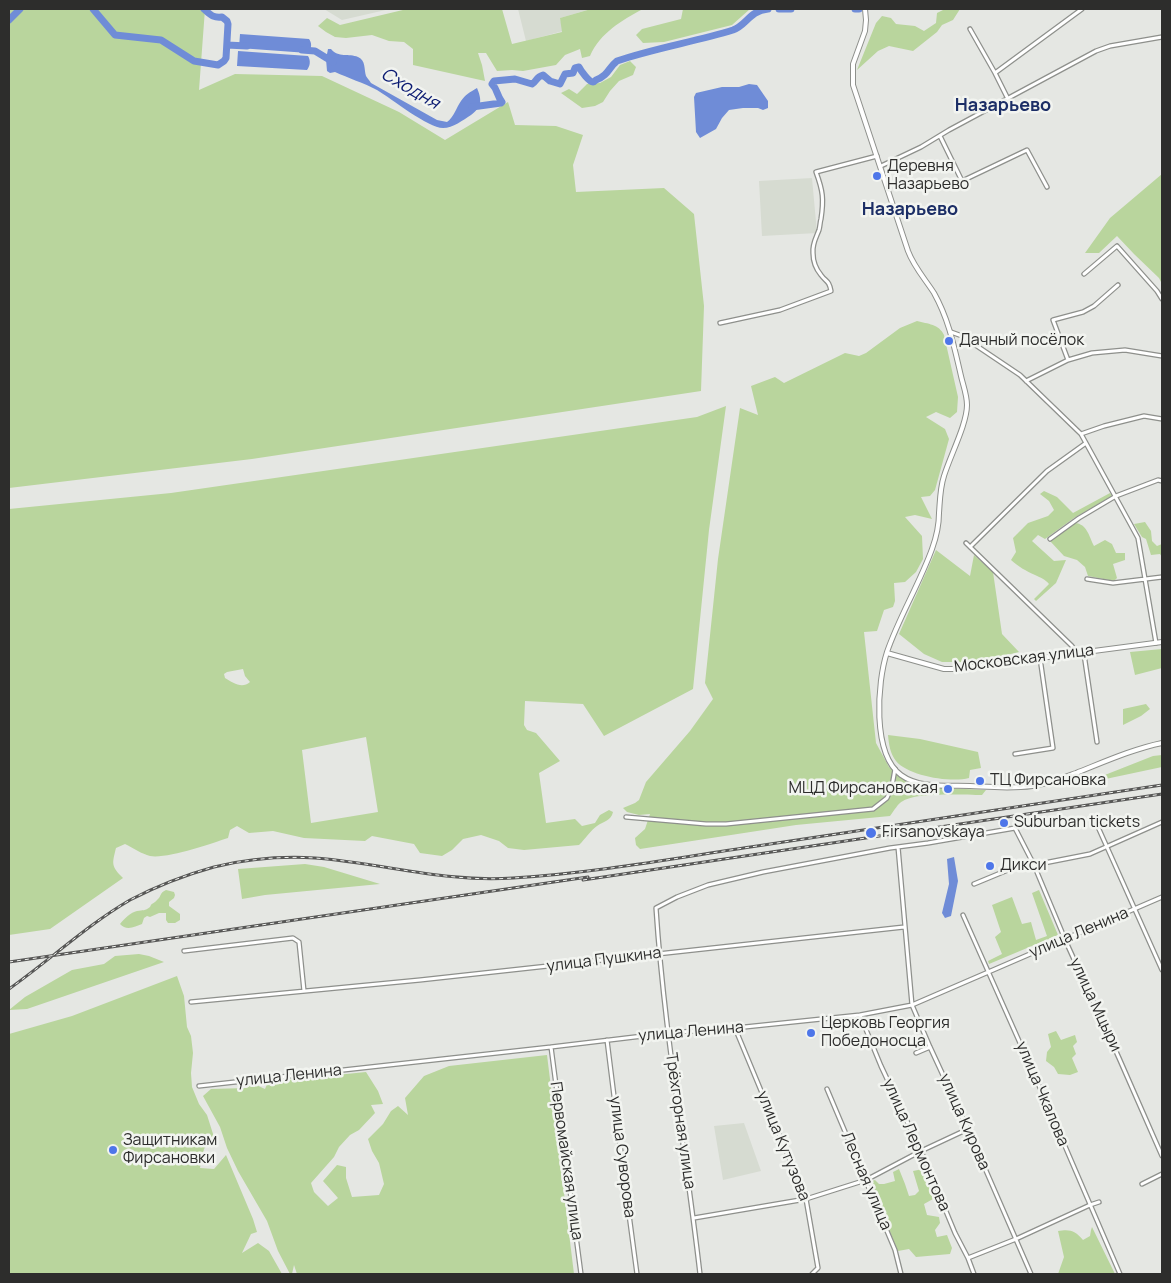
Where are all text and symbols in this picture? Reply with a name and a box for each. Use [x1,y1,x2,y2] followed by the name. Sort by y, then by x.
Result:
[377,64,443,114] water label: Сходня
[955,95,1051,117] district label: Назарьево
[887,157,969,195] place label: Деревня Назарьево
[871,170,883,182] marker: Деревня Назарьево
[862,199,958,221] district label: Назарьево
[959,331,1084,351] place label: Дачный посёлок
[943,335,955,347] marker: Дачный посёлок
[953,641,1095,677] street label: Московская улица
[990,771,1106,791] place label: ТЦ Фирсановка
[974,775,986,787] marker: ТЦ Фирсановка
[788,779,938,799] place label: МЦД Фирсановская
[942,783,954,795] marker: МЦД Фирсановская
[1014,813,1140,833] place label: Suburban tickets
[998,817,1010,829] marker: Suburban tickets
[882,823,985,843] place label: Firsanovskaya
[864,826,878,840] marker: Firsanovskaya
[1000,856,1047,876] place label: Дикси
[984,860,996,872] marker: Дикси
[1027,903,1131,963] street label: улица Ленина
[546,943,662,977] street label: улица Пушкина
[1065,955,1125,1055] street label: улица Мцыри
[821,1014,950,1052] place label: Церковь Георгия Победоносца
[637,1018,745,1046] street label: улица Ленина
[805,1027,817,1039] marker: Церковь Георгия Победоносца
[1011,1039,1073,1149] street label: улица Чкалова
[661,1052,699,1190] street label: Трёхгорная улица
[235,1061,343,1091] street label: улица Ленина
[934,1071,994,1173] street label: улица Кирова
[878,1076,954,1214] street label: улица Лермонтова
[545,1080,587,1242] street label: Первомайская улица
[752,1088,814,1204] street label: улица Кутузова
[605,1095,639,1219] street label: улица Суворова
[837,1129,895,1233] street label: Лесная улица
[123,1131,217,1169] place label: Защитникам Фирсановки
[107,1144,119,1156] marker: Защитникам Фирсановки

